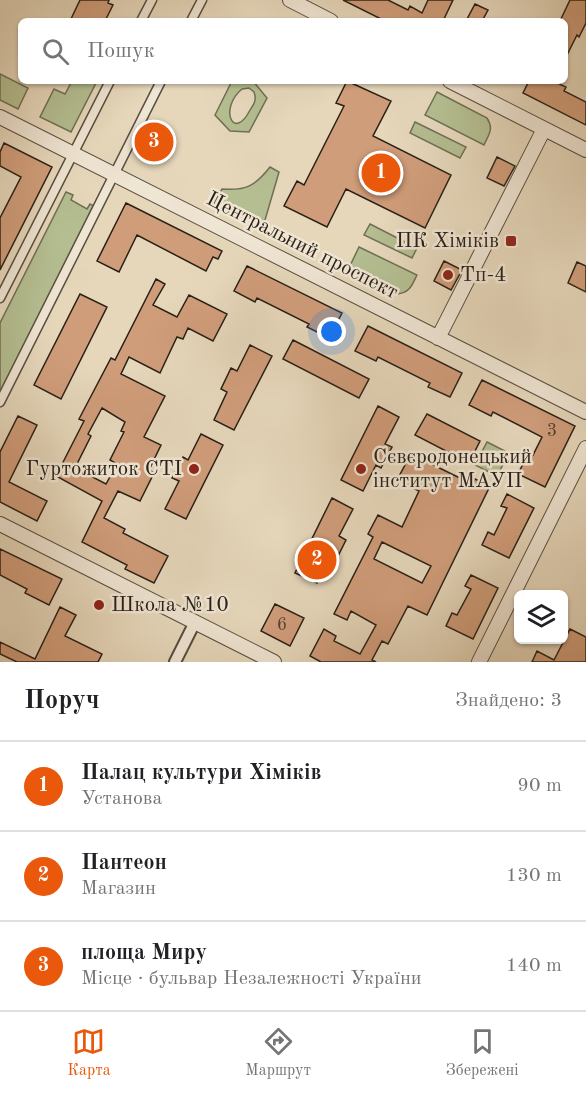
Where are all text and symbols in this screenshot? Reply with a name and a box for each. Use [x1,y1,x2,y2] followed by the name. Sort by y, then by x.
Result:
[18,18,568,84] search box
[39,35,72,68] icon: search
[87,40,155,62] text: Пошук
[134,120,174,164] pin: 3
[362,150,400,195] pin: 1
[203,189,401,304] street label: Центральний проспект
[396,231,499,252] place label: ПК Хіміків
[504,234,518,248] marker: ПК Хіміків
[460,265,506,286] place label: Тп-4
[441,268,455,282] marker: Тп-4
[317,317,346,346] your location
[547,422,557,440] house number: 3
[373,447,532,492] place label: Сєвєродонецький інститут МАУП
[26,459,182,480] place label: Гуртожиток СТІ
[187,462,201,476] marker: Гуртожиток СТІ
[354,462,368,476] marker: Сєвєродонецький інститут МАУП
[298,538,336,582] pin: 2
[514,590,568,644] map controls
[514,590,568,644] button: layers
[111,595,229,616] place label: Школа №10
[92,598,106,612] marker: Школа №10
[277,616,287,634] house number: 6
[24,688,100,714] text: Поруч
[455,691,562,711] text: Знайдено: 3
[81,762,321,784] text: Палац культури Хіміків
[38,776,49,796] text: 1
[517,776,562,796] text: 90 m
[81,789,162,809] text: Установа
[81,852,167,874] text: Пантеон
[38,866,49,886] text: 2
[506,866,562,886] text: 130 m
[81,879,156,899] text: Магазин
[81,942,207,964] text: площа Миру
[38,956,49,976] text: 3
[506,956,562,976] text: 140 m
[81,969,422,989] text: Місце · бульвар Незалежності України
[67,1025,111,1081] tab: Карта
[245,1025,311,1081] tab: Маршрут
[446,1025,519,1081] tab: Збережені

